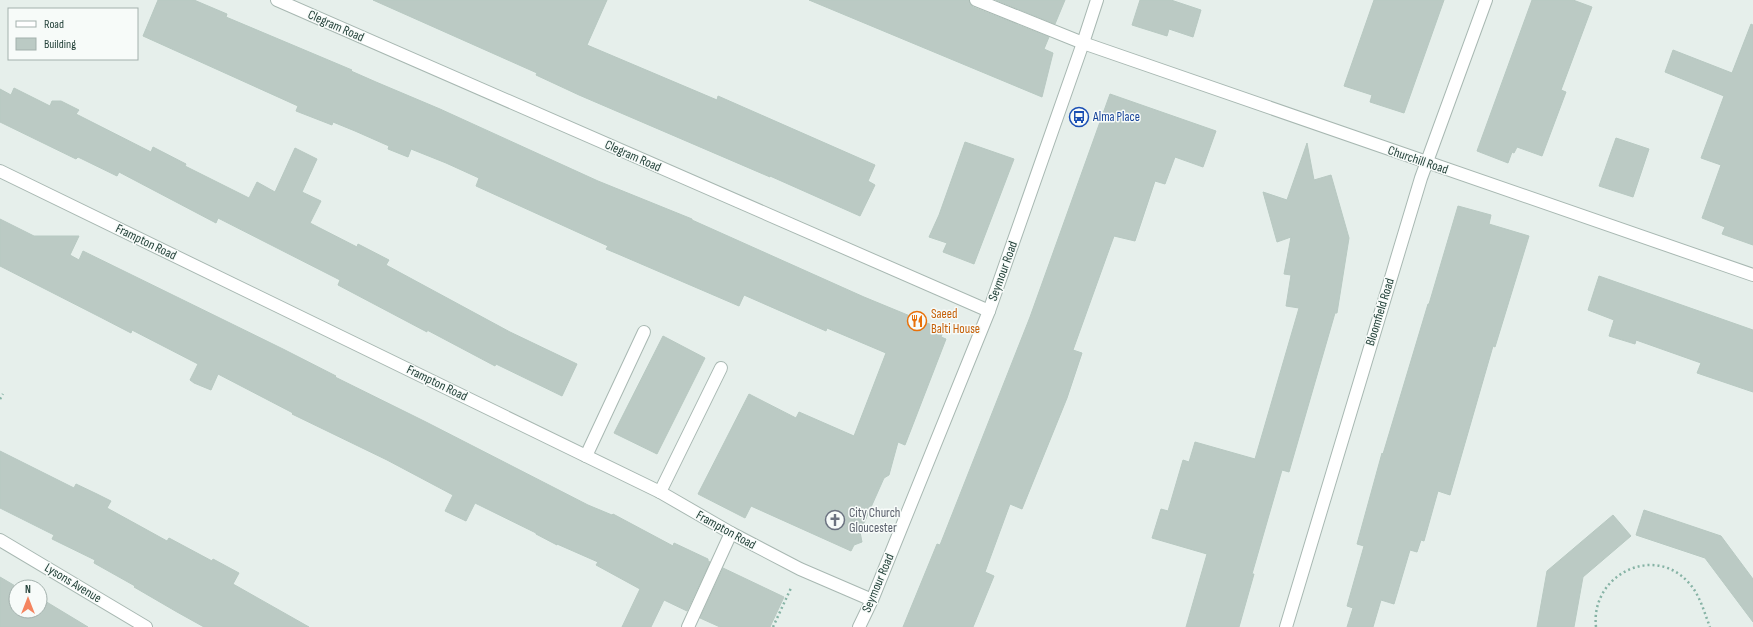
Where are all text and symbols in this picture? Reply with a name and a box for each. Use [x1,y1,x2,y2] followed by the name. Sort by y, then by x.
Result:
[305,7,367,45] street label: Clegram Road
[8,8,138,60] legend
[44,17,64,32] text: Road
[44,37,76,52] text: Building
[1068,106,1090,128] bus stop icon: Alma Place
[1092,109,1140,125] place label: Alma Place
[602,137,664,175] street label: Clegram Road
[1386,142,1450,178] street label: Churchill Road
[113,220,179,264] street label: Frampton Road
[985,239,1021,303] street label: Seymour Road
[1362,276,1398,348] street label: Bloomfield Road
[931,306,980,337] place label: Saeed Balti House
[906,310,928,332] restaurant icon: Saeed Balti House
[404,361,470,405] street label: Frampton Road
[849,505,900,536] place label: City Church Gloucester
[693,507,759,553] street label: Frampton Road
[824,509,846,531] church icon: City Church Gloucester
[858,551,898,615] street label: Seymour Road
[42,560,104,606] street label: Lysons Avenue
[8,579,48,619] north arrow
[25,583,31,596] text: N

